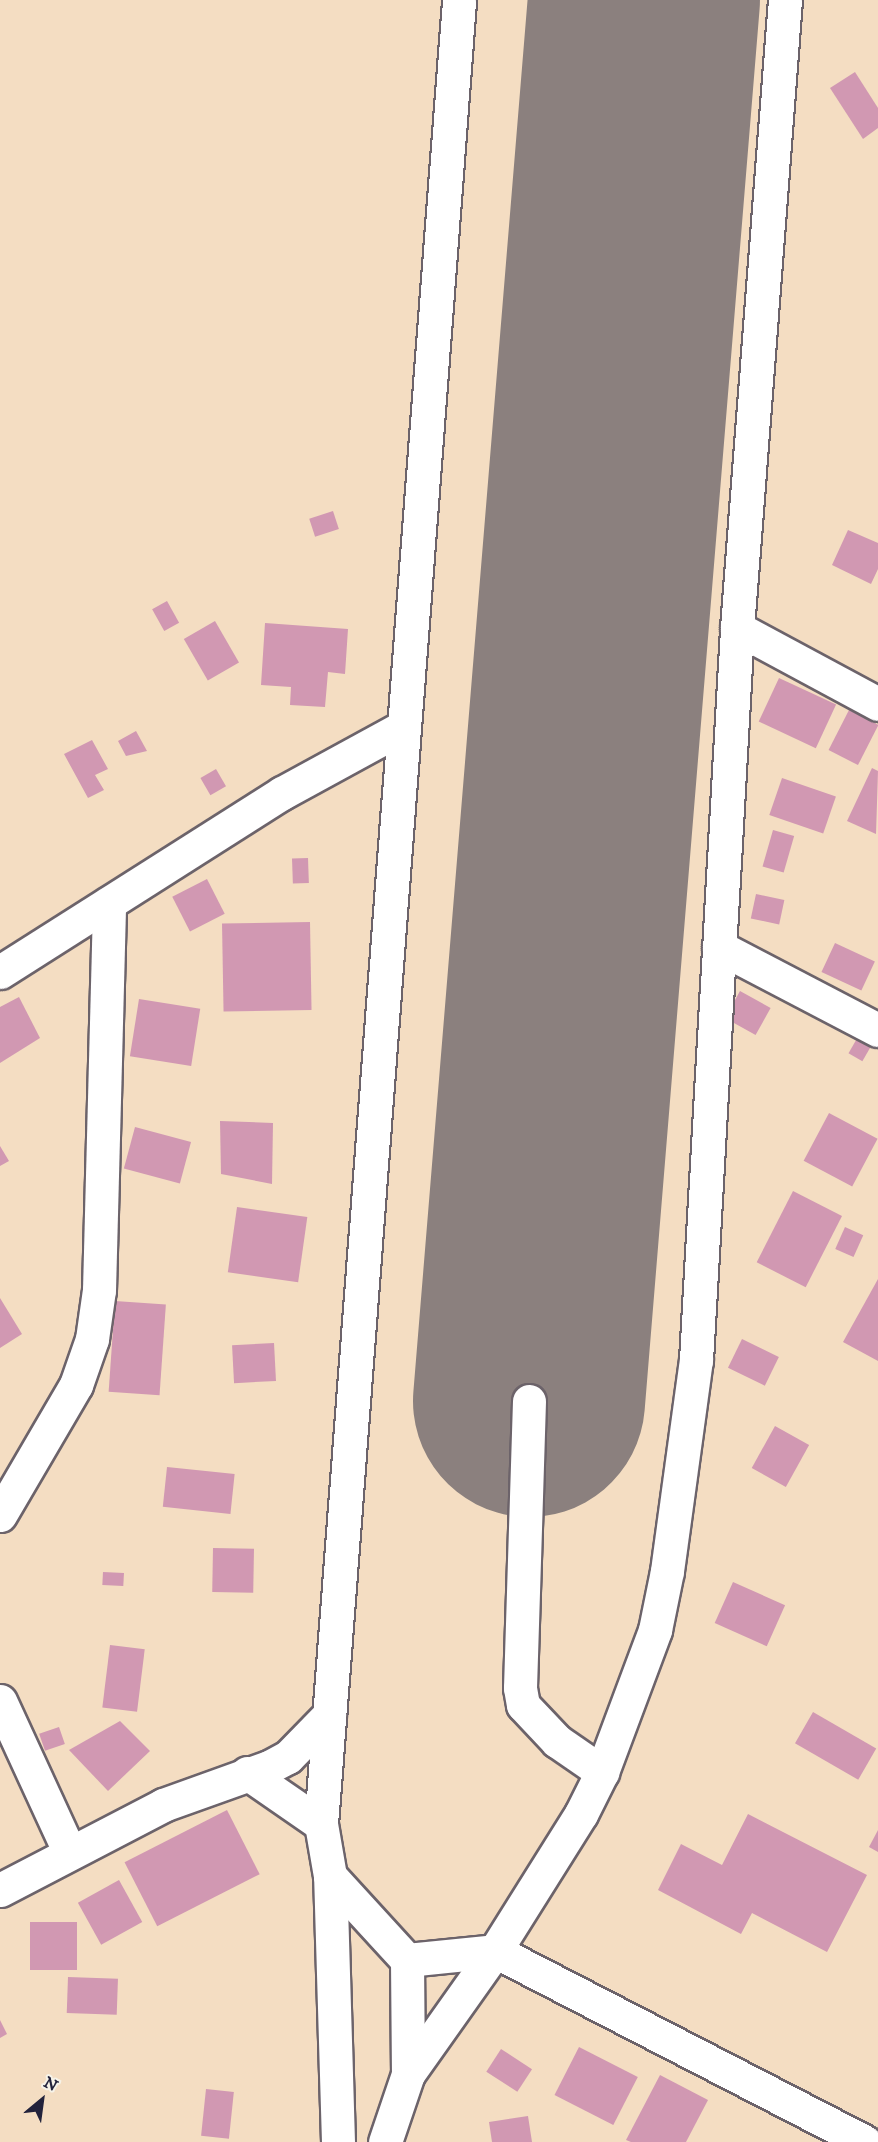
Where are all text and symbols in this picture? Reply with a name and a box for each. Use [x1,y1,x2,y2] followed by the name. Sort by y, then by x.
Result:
[12,2070,72,2130] north arrow
[40,2072,61,2096] text: N

